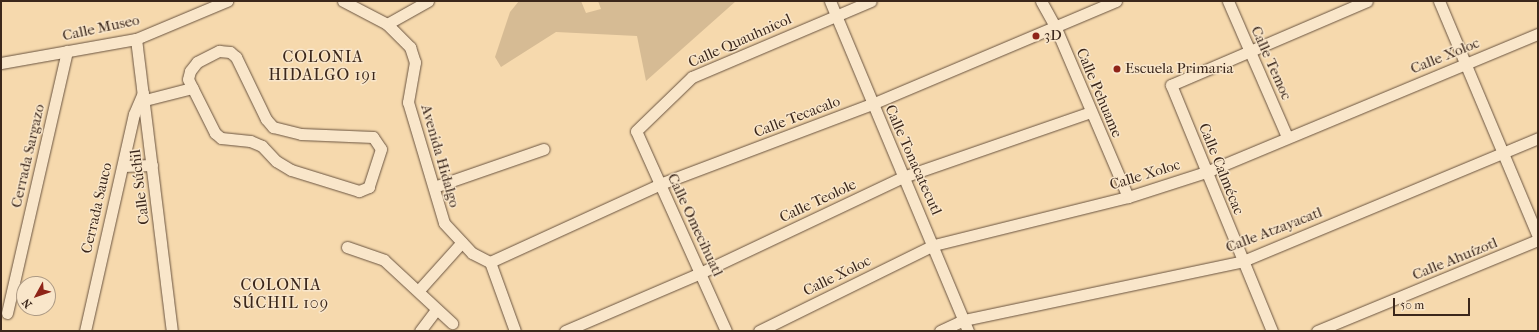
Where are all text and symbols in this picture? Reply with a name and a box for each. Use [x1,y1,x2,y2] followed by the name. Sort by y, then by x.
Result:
[686,10,794,72] street label: Calle Quauhnicol
[61,11,141,45] street label: Calle Museo
[1247,23,1295,103] street label: Calle Temoc
[1044,27,1062,45] place label: 3D
[1031,31,1041,41] marker: 3D
[1408,34,1482,78] street label: Calle Xoloc
[1072,46,1126,140] street label: Calle Pehuame
[269,47,377,85] district label: COLONIA HIDALGO 191
[1125,60,1233,78] place label: Escuela Primaria
[1112,64,1122,74] marker: Escuela Primaria
[751,92,843,142] street label: Calle Tecacalo
[7,102,49,210] street label: Cerrada Sargazo
[417,102,463,210] street label: Avenida Hidalgo
[881,102,945,218] street label: Calle Tonacatecutl
[1194,121,1248,217] street label: Calle Calmécac
[126,148,154,226] street label: Calle Súchil
[1107,156,1183,194] street label: Calle Xoloc
[78,161,116,255] street label: Cerrada Sauco
[663,171,727,279] street label: Calle Omecihuatl
[777,175,859,227] street label: Calle Teolole
[1223,203,1325,257] street label: Calle Atzayacatl
[1410,234,1500,284] street label: Calle Ahuízotl
[800,252,874,300] street label: Calle Xoloc
[233,275,329,313] district label: COLONIA SÚCHIL 109
[16,276,56,316] north arrow
[1395,290,1472,316] scale bar
[20,296,35,311] text: N
[1400,298,1424,312] text: 50 m

